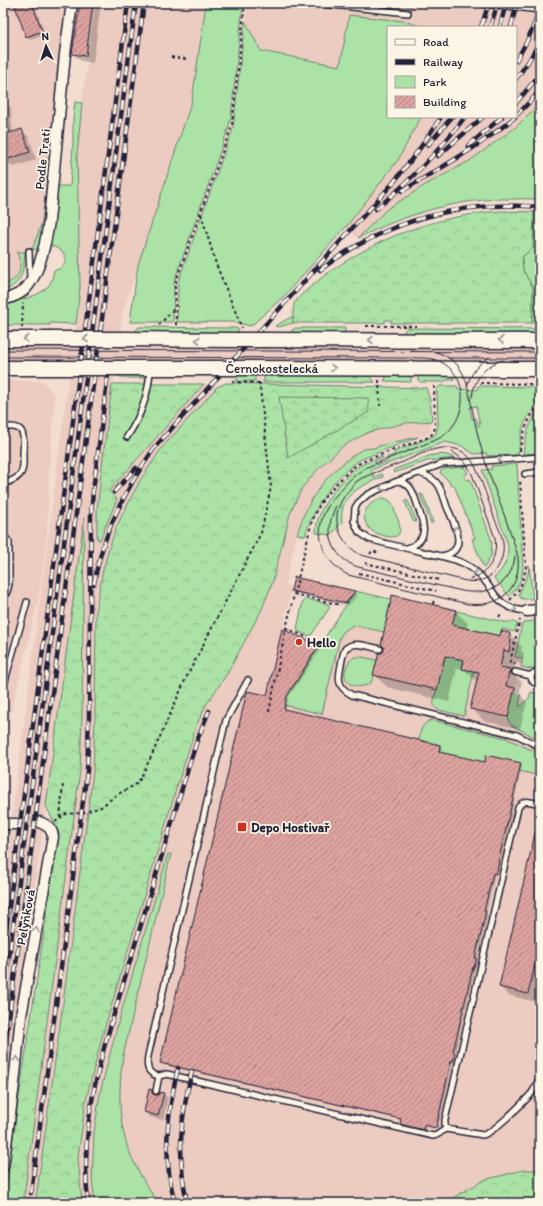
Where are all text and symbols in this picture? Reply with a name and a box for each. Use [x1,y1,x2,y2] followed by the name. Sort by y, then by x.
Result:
[26,26,66,66] north arrow
[387,26,517,118] legend
[41,30,50,43] text: N
[423,35,449,49] text: Road
[423,55,463,69] text: Railway
[423,75,447,89] text: Park
[423,95,467,109] text: Building
[32,128,53,190] street label: Podle Trati
[23,335,29,343] one-way arrow
[83,335,89,343] one-way arrow
[195,336,201,344] one-way arrow
[368,336,374,344] one-way arrow
[498,336,504,344] one-way arrow
[226,361,319,376] street label: Černokostelecká
[330,364,336,372] one-way arrow
[498,456,504,465] one-way arrow
[379,483,386,491] one-way arrow
[452,525,461,532] one-way arrow
[470,566,477,573] one-way arrow
[510,604,517,612] one-way arrow
[307,635,337,650] place label: Hello
[294,637,304,647] marker: Hello
[251,820,330,836] place label: Depo Hostivař
[236,821,248,833] marker: Depo Hostivař
[13,888,38,946] street label: Pelyňková
[32,927,40,933] one-way arrow
[12,1056,21,1062] one-way arrow

